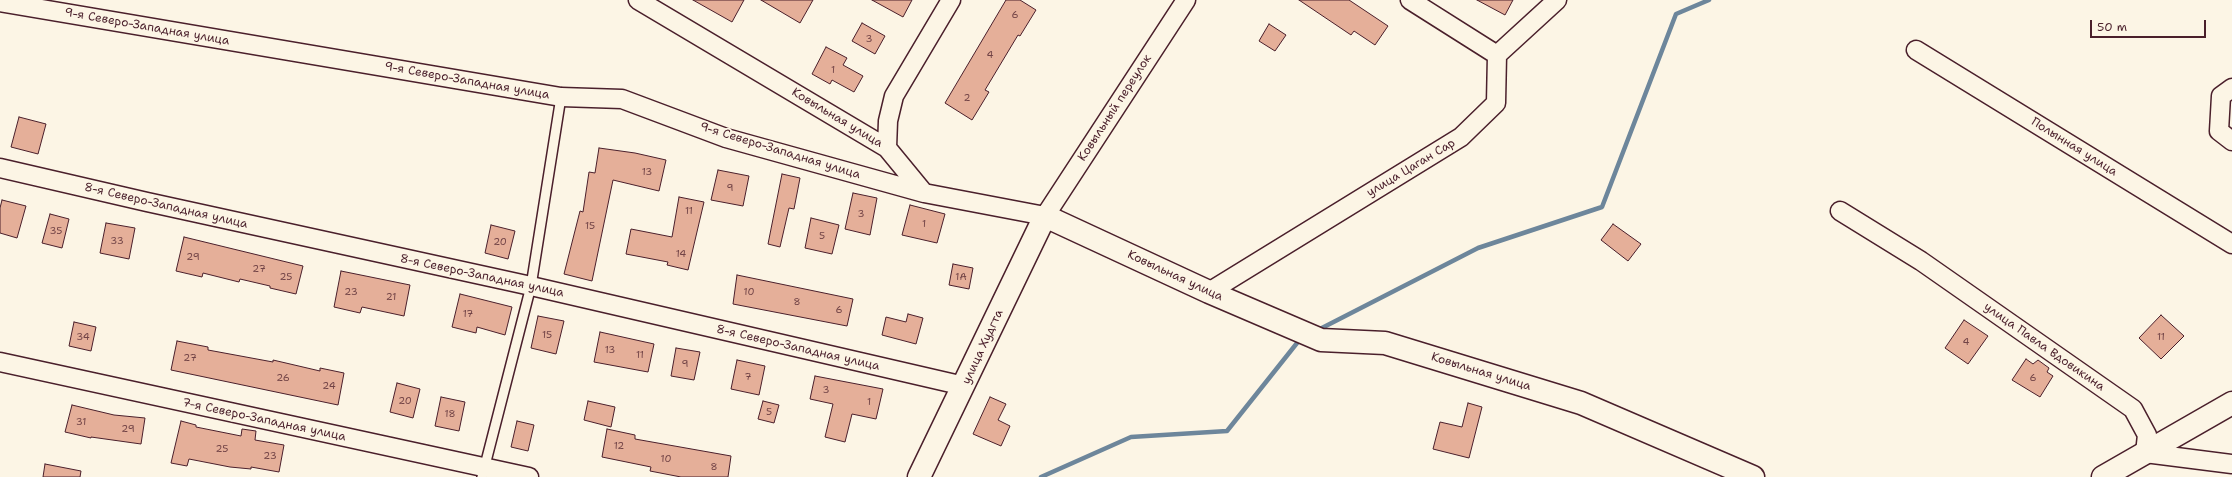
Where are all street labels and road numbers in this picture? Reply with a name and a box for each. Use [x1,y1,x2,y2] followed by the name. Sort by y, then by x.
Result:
[63,5,231,49] street label: 9-я Северо-Западная улица
[1075,52,1155,164] street label: Ковыльный переулок
[383,59,551,103] street label: 9-я Северо-Западная улица
[789,85,885,151] street label: Ковыльная улица
[2028,115,2120,179] street label: Полынная улица
[698,120,862,182] street label: 9-я Северо-Западная улица
[1364,136,1458,200] street label: улица Цаган Сар
[83,180,249,232] street label: 8-я Северо-Западная улица
[1125,248,1225,304] street label: Ковыльная улица
[399,252,565,300] street label: 8-я Северо-Западная улица
[1981,300,2107,394] street label: улица Павла Вдовикина
[959,307,1007,387] street label: улица Худгта
[715,322,881,374] street label: 8-я Северо-Западная улица
[1429,350,1533,394] street label: Ковыльная улица
[181,396,347,444] street label: 7-я Северо-Западная улица

